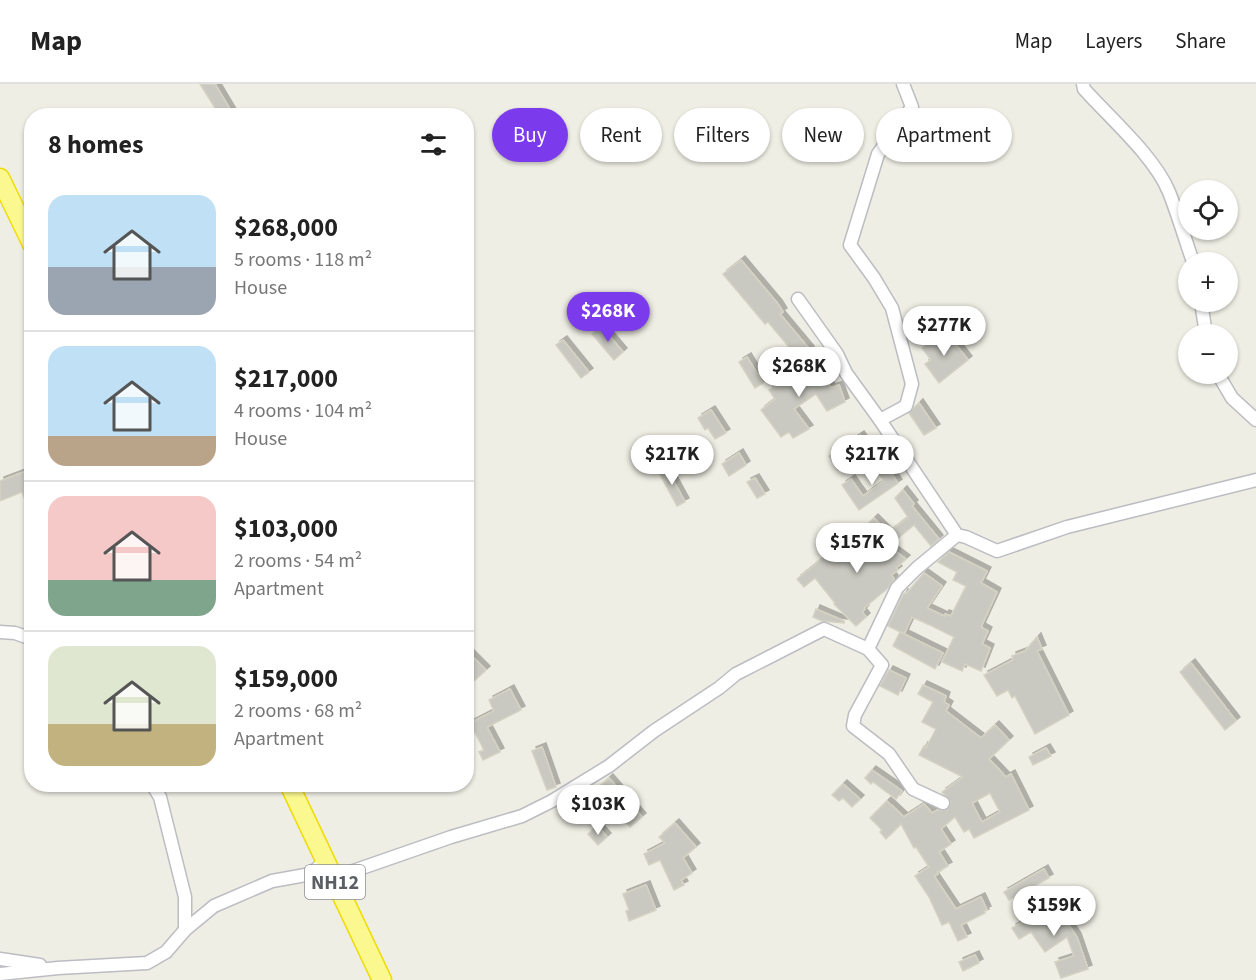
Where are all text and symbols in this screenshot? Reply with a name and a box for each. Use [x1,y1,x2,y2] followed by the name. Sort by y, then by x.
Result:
[30,21,82,61] text: Map
[1015,26,1052,56] text: Map
[1085,26,1142,56] text: Layers
[1175,26,1226,56] text: Share
[492,108,568,162] chip: Buy
[580,108,662,162] chip: Rent
[674,108,770,162] chip: Filters
[782,108,864,162] chip: New
[876,108,1012,162] chip: Apartment
[48,126,143,163] text: 8 homes
[417,128,450,161] icon: filters
[1178,180,1238,384] map controls
[1178,180,1238,240] button: locate
[234,209,338,246] text: $268,000
[96,219,168,291] icon: home
[234,246,372,274] text: 5 rooms · 118 m²
[1178,252,1238,312] button: +
[234,274,287,302] text: House
[566,292,650,343] pin: $268K
[581,297,635,325] text: $268K
[902,306,986,357] pin: $277K
[917,311,971,339] text: $277K
[1178,324,1238,384] button: −
[757,347,841,398] pin: $268K
[772,352,826,380] text: $268K
[234,360,338,397] text: $217,000
[96,370,168,442] icon: home
[234,397,372,425] text: 4 rooms · 104 m²
[234,425,287,453] text: House
[630,435,714,486] pin: $217K
[830,435,914,486] pin: $217K
[645,440,699,468] text: $217K
[845,440,899,468] text: $217K
[234,510,338,547] text: $103,000
[96,520,168,592] icon: home
[815,523,899,574] pin: $157K
[830,528,884,556] text: $157K
[234,547,362,575] text: 2 rooms · 54 m²
[234,575,324,603] text: Apartment
[234,660,338,697] text: $159,000
[96,670,168,742] icon: home
[234,697,362,725] text: 2 rooms · 68 m²
[234,725,324,753] text: Apartment
[556,785,640,836] pin: $103K
[571,790,625,818] text: $103K
[305,865,365,899] road number: NH12
[1012,886,1096,937] pin: $159K
[1027,891,1081,919] text: $159K

